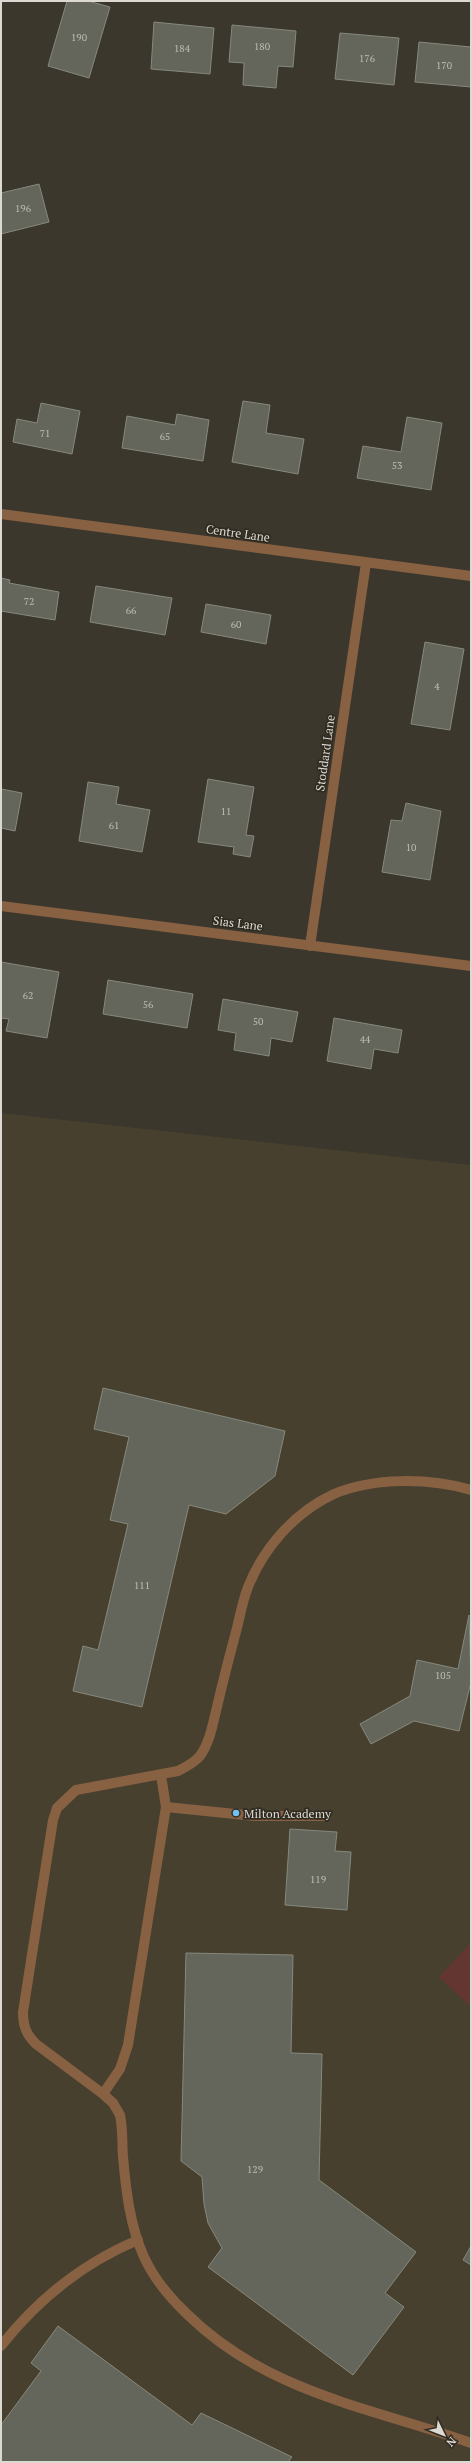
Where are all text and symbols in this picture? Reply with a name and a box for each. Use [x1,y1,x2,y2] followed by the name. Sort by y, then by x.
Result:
[71,31,87,44] house number: 190
[254,40,270,53] house number: 180
[174,42,191,55] house number: 184
[359,52,376,65] house number: 176
[436,59,452,72] house number: 170
[15,202,32,215] house number: 196
[40,427,50,440] house number: 71
[160,430,170,443] house number: 65
[392,459,402,472] house number: 53
[205,521,271,545] street label: Centre Lane
[24,595,34,608] house number: 72
[126,604,137,617] house number: 66
[231,618,241,631] house number: 60
[434,680,440,693] house number: 4
[312,714,338,792] street label: Stoddard Lane
[221,805,231,818] house number: 11
[109,819,119,832] house number: 61
[406,841,416,854] house number: 10
[212,913,264,933] street label: Sias Lane
[23,989,33,1002] house number: 62
[143,998,154,1011] house number: 56
[253,1015,263,1028] house number: 50
[360,1033,371,1046] house number: 44
[134,1579,150,1592] house number: 111
[435,1669,451,1682] house number: 105
[244,1806,332,1821] place label: Milton Academy
[231,1808,241,1818] marker: Milton Academy
[310,1873,326,1886] house number: 119
[247,2163,263,2176] house number: 129
[424,2415,464,2455] north arrow
[443,2434,459,2450] text: N

